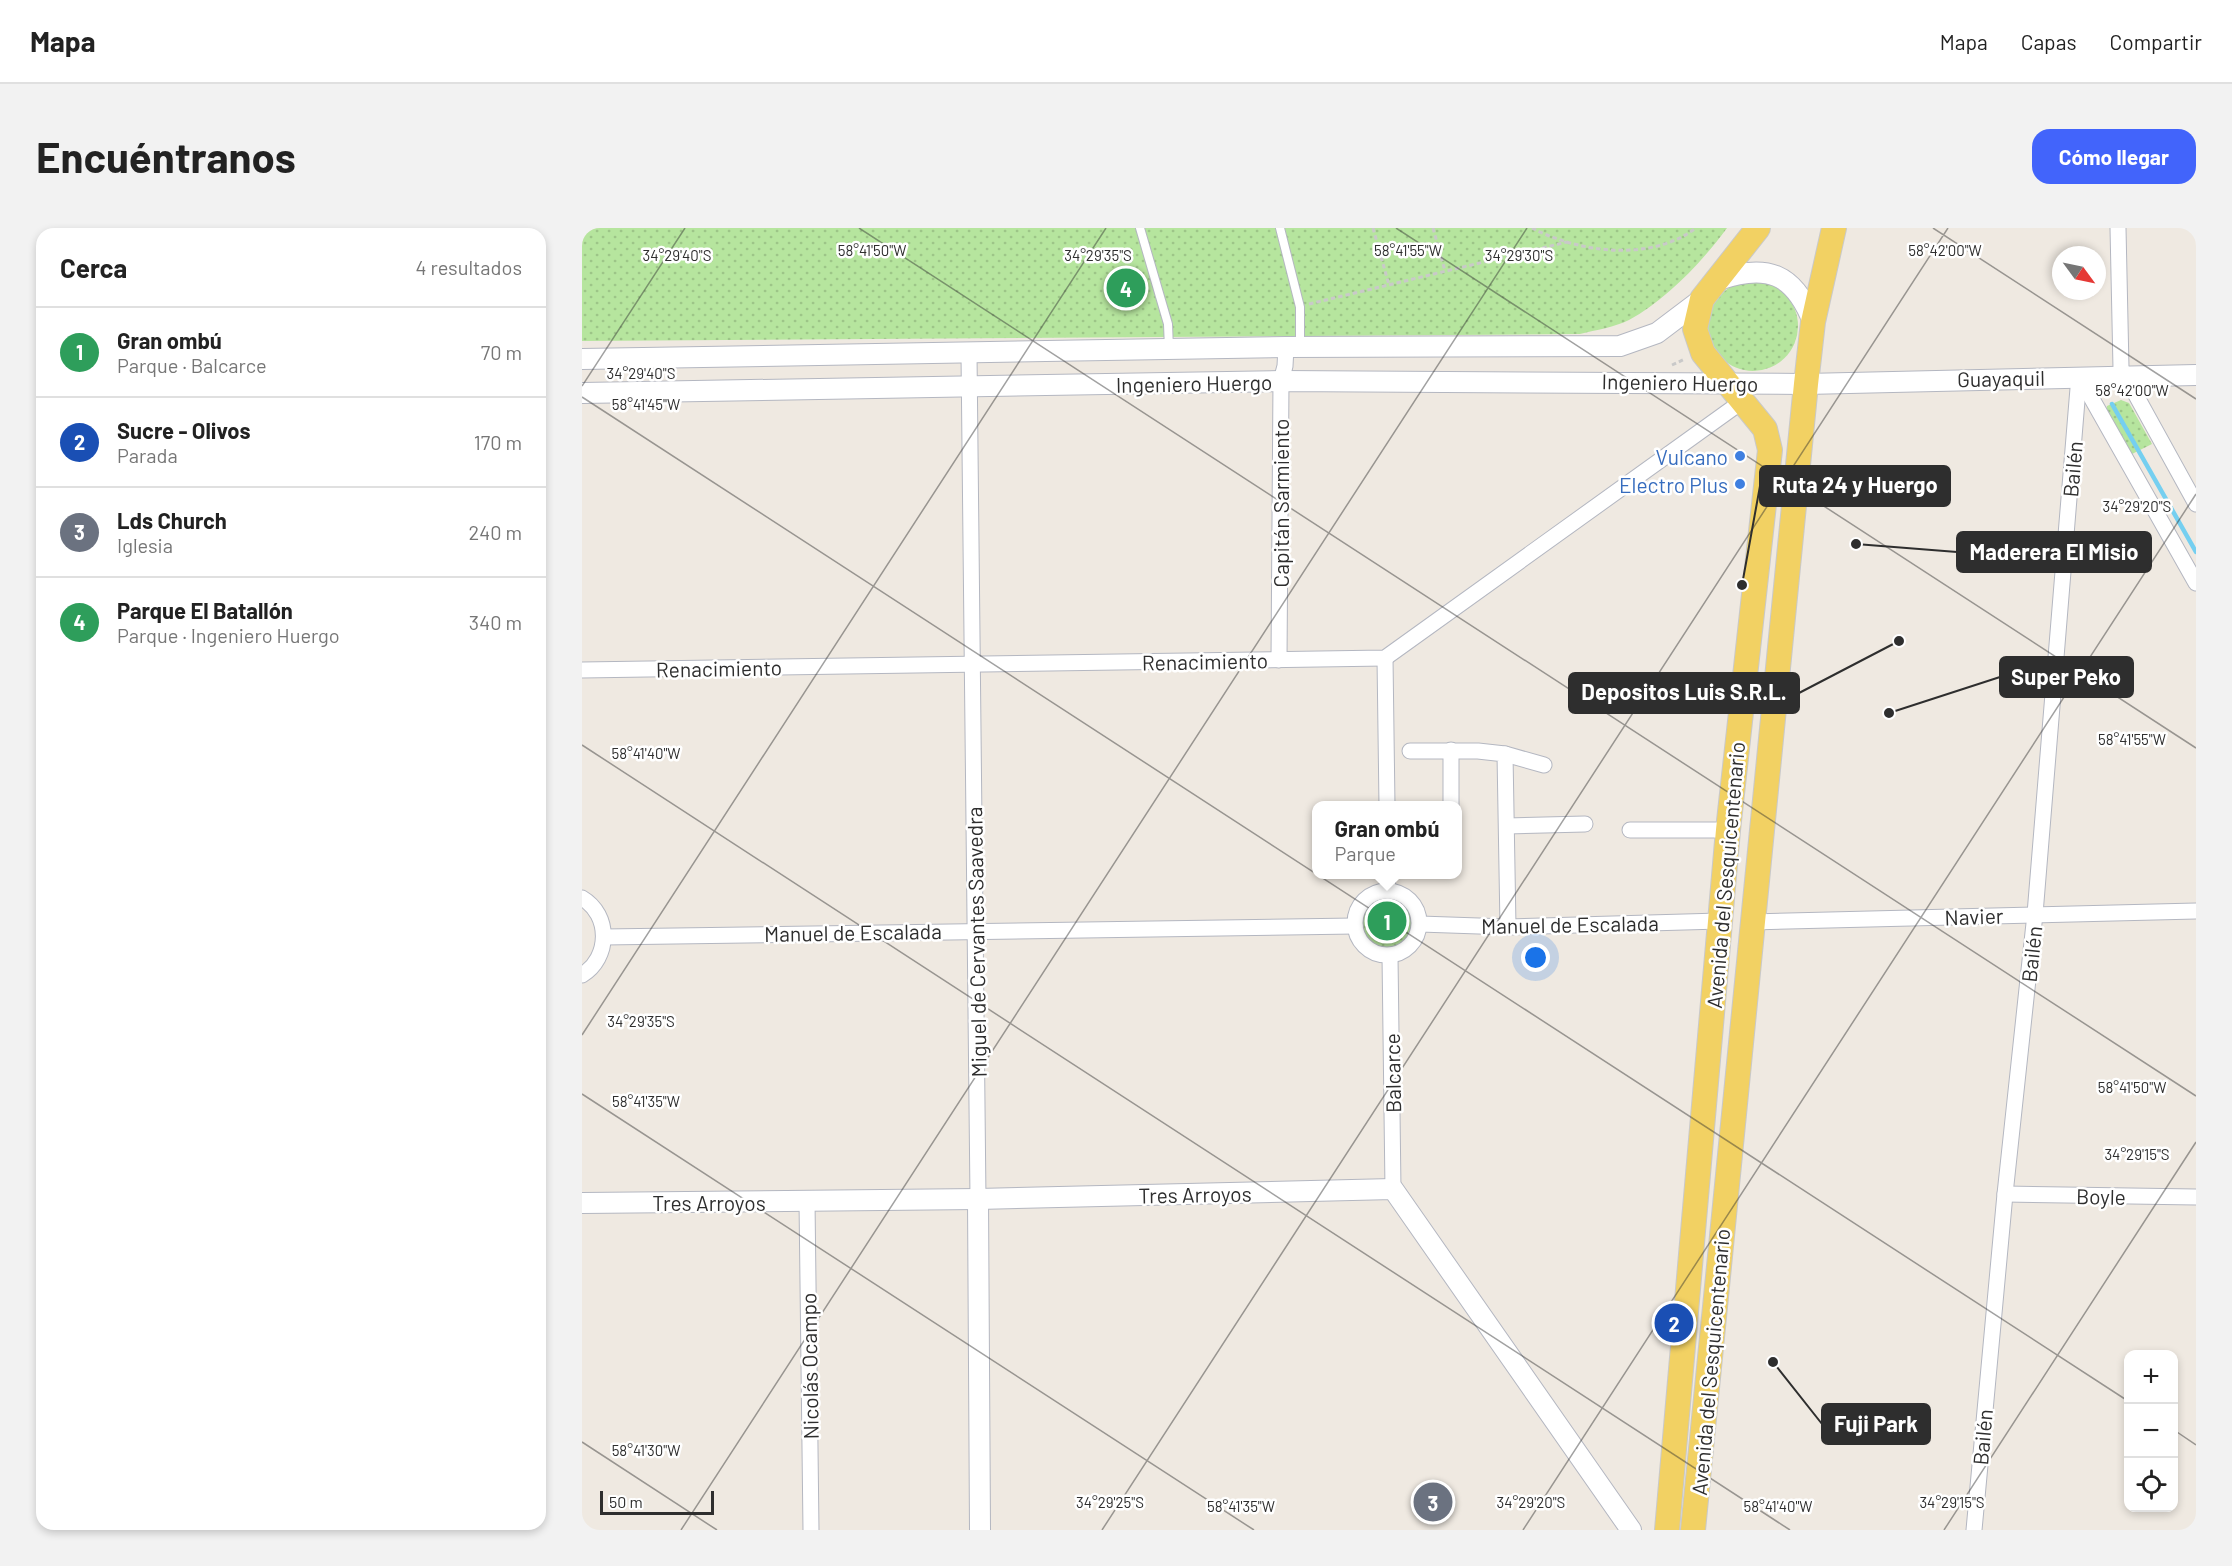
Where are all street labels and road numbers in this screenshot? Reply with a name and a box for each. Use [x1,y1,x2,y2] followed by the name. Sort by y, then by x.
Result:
[1957,365,2045,391] street label: Guayaquil
[1602,368,1758,396] street label: Ingeniero Huergo
[1116,369,1272,397] street label: Ingeniero Huergo
[1268,419,1293,587] street label: Capitán Sarmiento
[2057,440,2087,498] street label: Bailén
[1142,647,1268,675] street label: Renacimiento
[656,654,782,682] street label: Renacimiento
[1701,741,1749,1009] street label: Avenida del Sesquicentenario
[961,806,991,1078] street label: Miguel de Cervantes Saavedra
[1944,902,2004,930] street label: Navier
[1481,910,1659,938] street label: Manuel de Escalada
[764,918,942,946] street label: Manuel de Escalada
[2016,925,2046,983] street label: Bailén
[1379,1033,1405,1113] street label: Balcarce
[1138,1181,1252,1207] street label: Tres Arroyos
[2076,1183,2126,1209] street label: Boyle
[652,1190,766,1215] street label: Tres Arroyos
[1686,1228,1734,1496] street label: Avenida del Sesquicentenario
[795,1292,823,1440] street label: Nicolás Ocampo
[1967,1408,1997,1466] street label: Bailén

